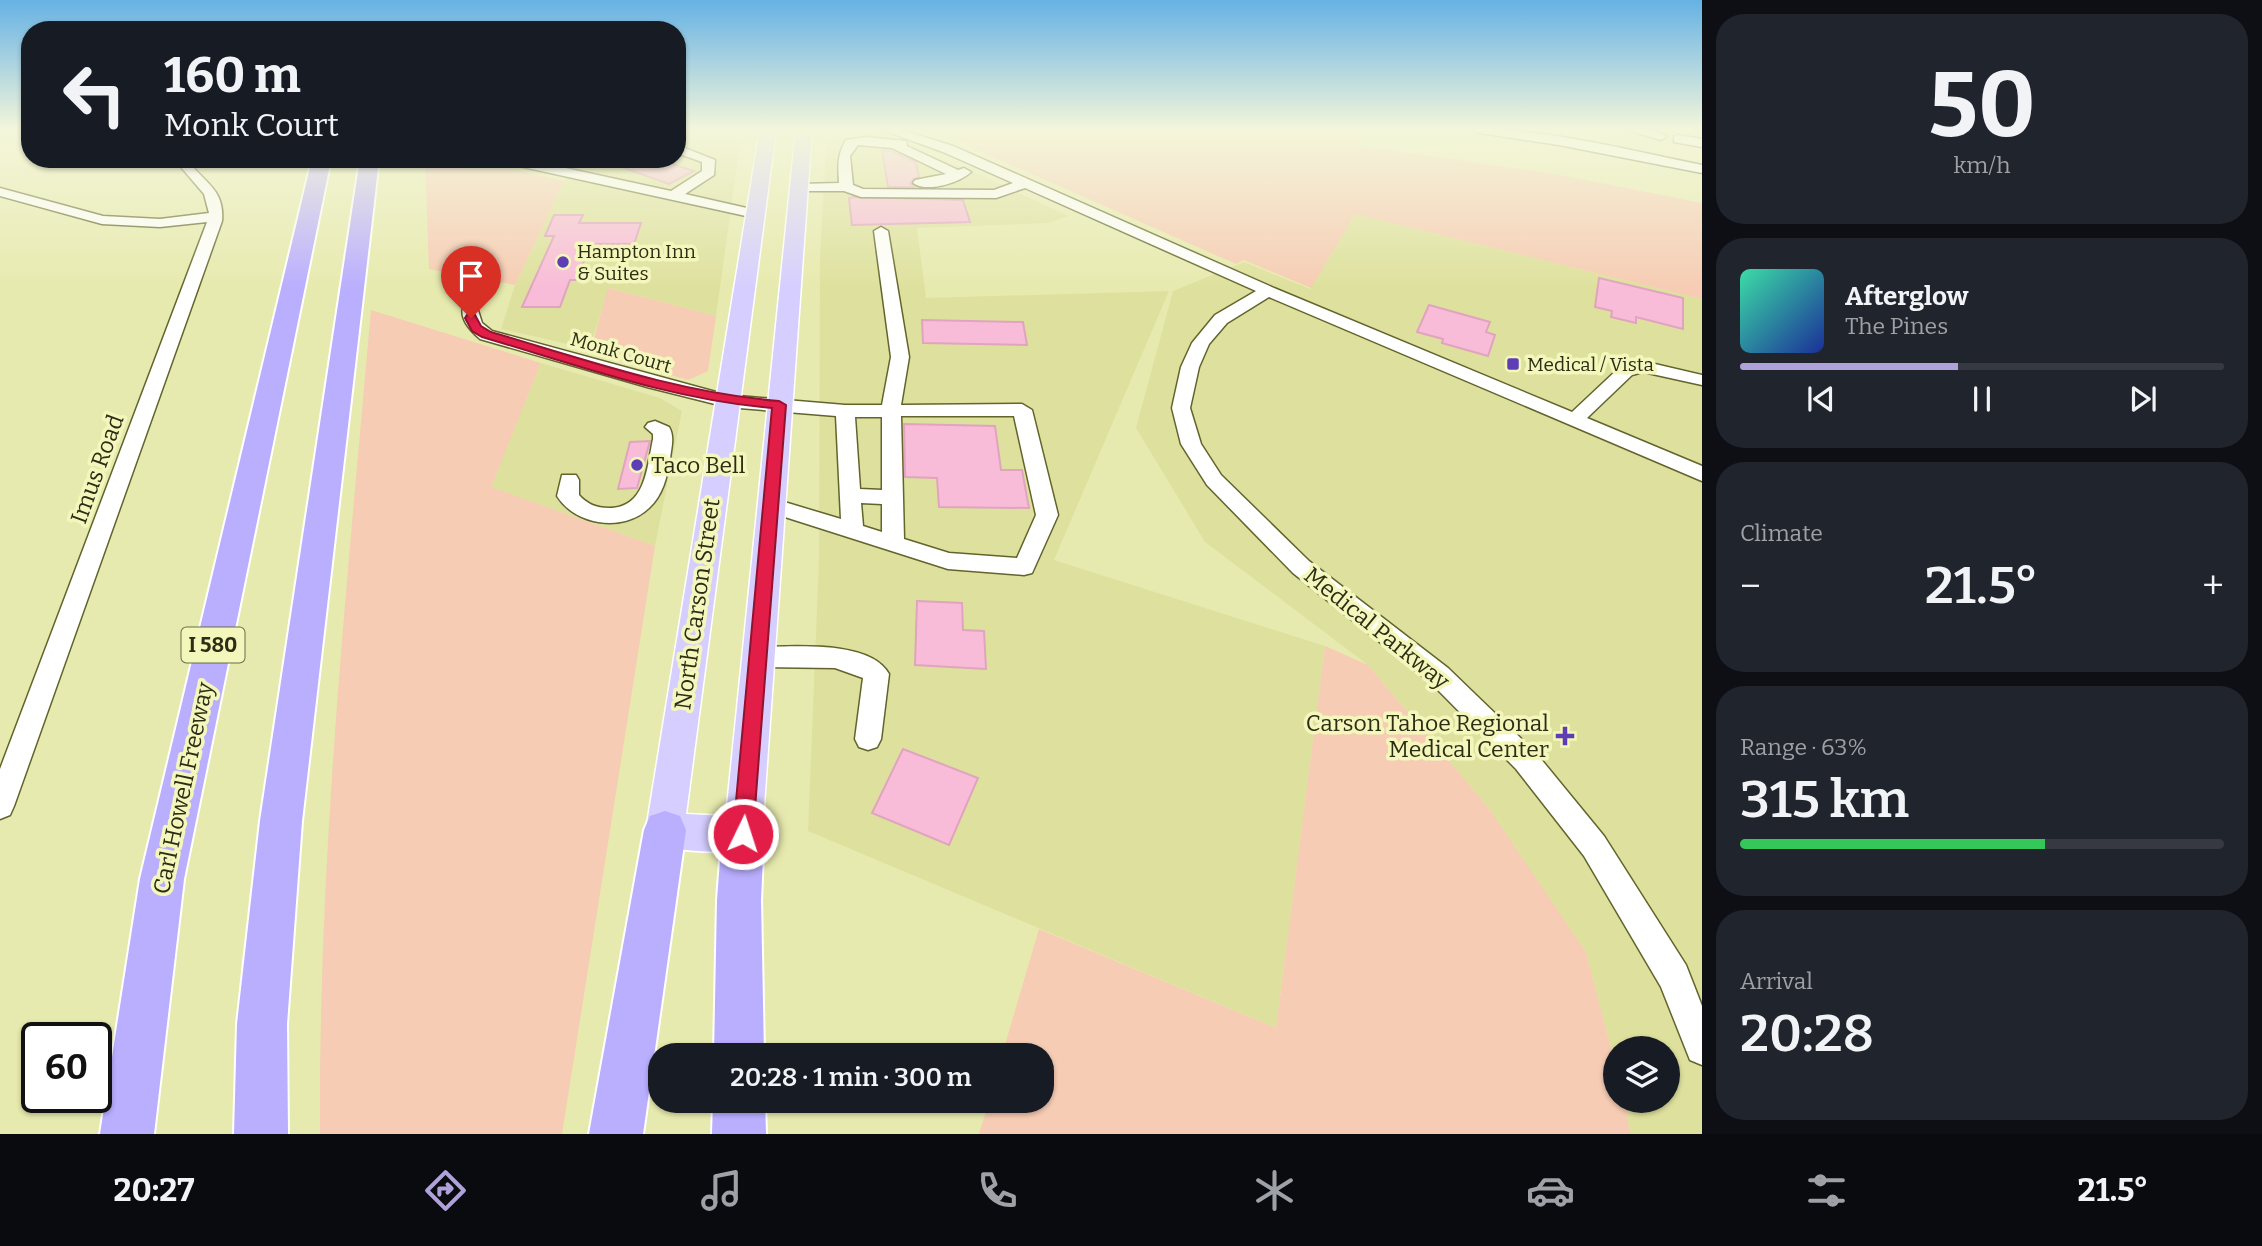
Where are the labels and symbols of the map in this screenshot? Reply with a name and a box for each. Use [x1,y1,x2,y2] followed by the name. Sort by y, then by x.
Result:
[577,240,696,285] place label: Hampton Inn & Suites
[441,246,501,318] pin
[555,254,571,270] marker: Hampton Inn & Suites
[568,327,674,378] street label: Monk Court
[1527,353,1655,376] place label: Medical / Vista
[1505,356,1521,372] marker: Medical / Vista
[64,410,130,527] street label: Imus Road
[651,451,746,479] place label: Taco Bell
[629,457,645,473] marker: Taco Bell
[668,496,726,712] street label: North Carson Street
[1299,561,1456,696] street label: Medical Parkway
[182,628,244,662] road number: I 580
[147,679,219,897] street label: Carl Howell Freeway
[1306,709,1549,763] place label: Carson Tahoe Regional Medical Center
[1555,726,1575,746] marker: Carson Tahoe Regional Medical Center
[706,797,780,871] position arrow
[21,1022,112,1113] speed limit sign: 60

